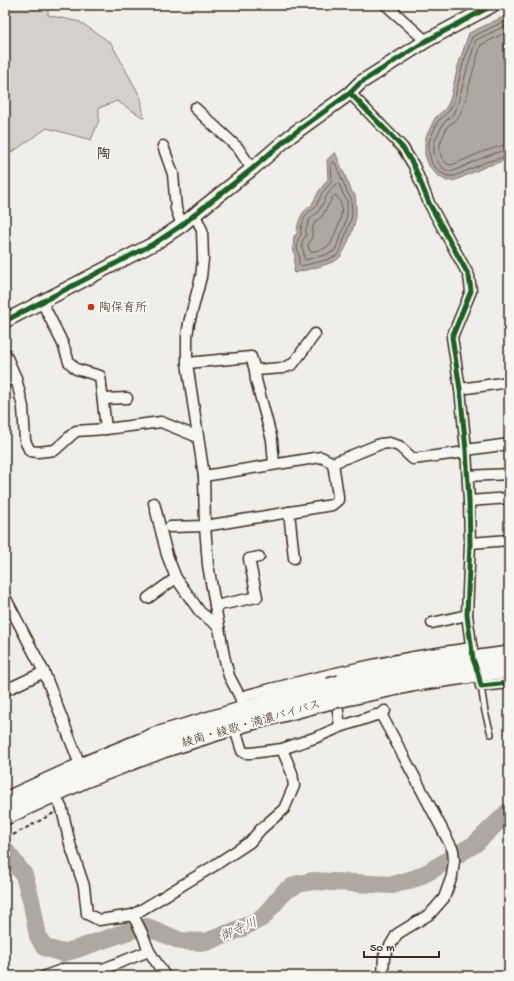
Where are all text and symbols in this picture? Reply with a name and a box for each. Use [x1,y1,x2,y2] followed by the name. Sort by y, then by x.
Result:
[97,147,111,164] district label: 陶
[99,301,147,316] place label: 陶保育所
[86,302,96,312] marker: 陶保育所
[180,697,323,751] street label: 綾南・綾歌・満濃バイパス
[218,915,260,945] water label: 御寺川
[364,933,439,959] scale bar
[370,942,395,956] text: 50 m

